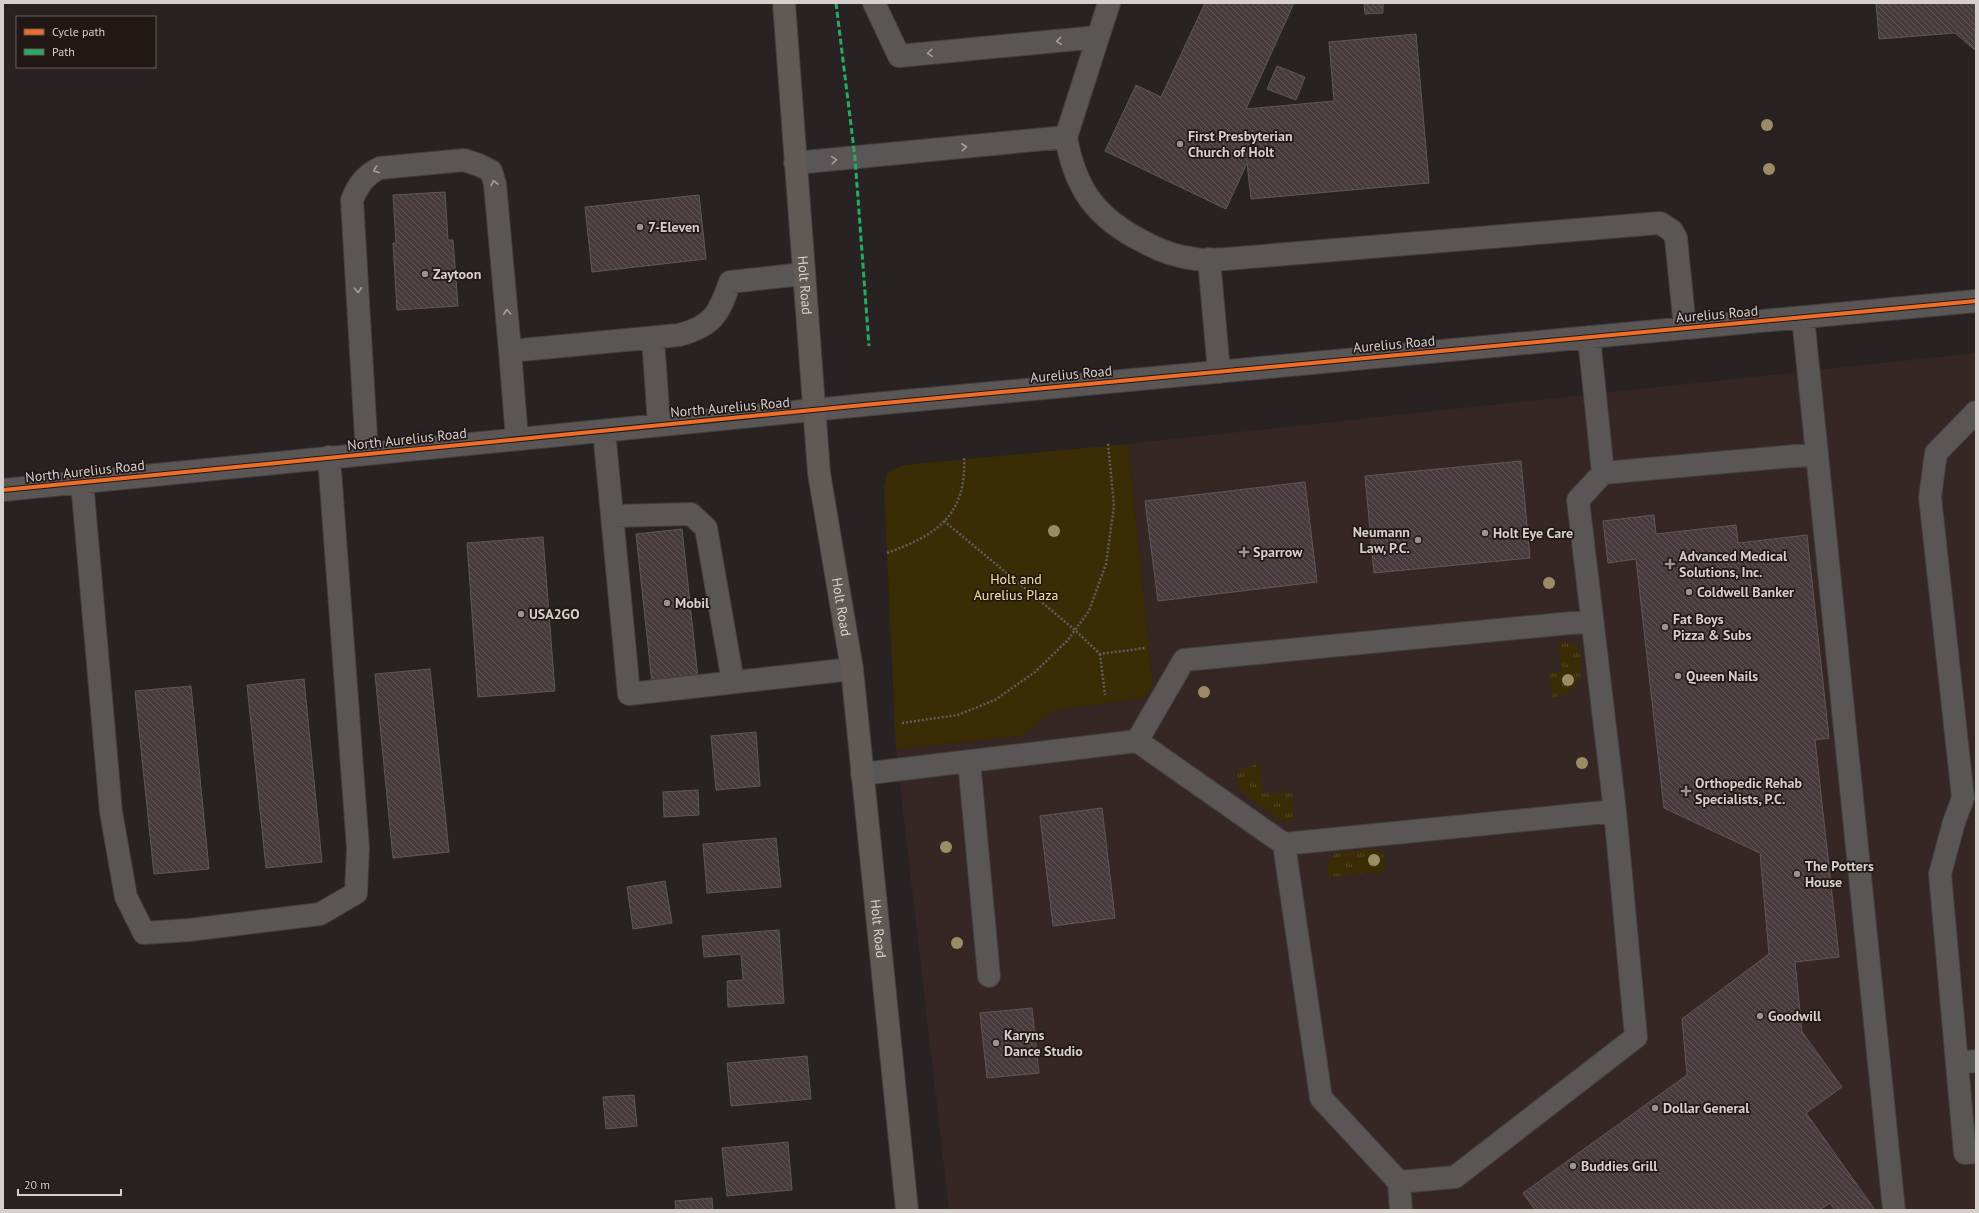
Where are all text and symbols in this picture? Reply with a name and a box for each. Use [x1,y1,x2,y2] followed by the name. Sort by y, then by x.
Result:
[16,16,156,68] legend
[52,24,105,39] text: Cycle path
[1056,36,1062,45] one-way arrow
[52,44,75,59] text: Path
[927,48,933,57] one-way arrow
[1188,127,1293,161] place label: First Presbyterian Church of Holt
[1175,139,1185,149] marker: First Presbyterian Church of Holt
[960,143,967,152] one-way arrow
[831,155,837,164] one-way arrow
[373,166,380,174] one-way arrow
[491,179,499,186] one-way arrow
[648,218,700,236] place label: 7-Eleven
[635,222,645,232] marker: 7-Eleven
[794,255,816,315] street label: Holt Road
[433,265,481,283] place label: Zaytoon
[420,269,430,279] marker: Zaytoon
[353,287,362,293] one-way arrow
[1675,301,1759,327] street label: Aurelius Road
[502,309,511,315] one-way arrow
[1352,331,1436,357] street label: Aurelius Road
[1029,361,1113,387] street label: Aurelius Road
[669,393,791,421] street label: North Aurelius Road
[346,424,468,454] street label: North Aurelius Road
[24,456,146,486] street label: North Aurelius Road
[1353,523,1410,557] place label: Neumann Law, P.C.
[1493,524,1573,542] place label: Holt Eye Care
[1480,528,1490,538] marker: Holt Eye Care
[1413,535,1423,545] marker: Neumann Law, P.C.
[1253,543,1303,561] place label: Sparrow
[1238,546,1250,558] marker: Sparrow
[1679,547,1788,581] place label: Advanced Medical Solutions, Inc.
[1664,558,1676,570] marker: Advanced Medical Solutions, Inc.
[974,570,1058,604] park label: Holt and Aurelius Plaza
[828,576,855,638] street label: Holt Road
[1697,583,1794,601] place label: Coldwell Banker
[1684,587,1694,597] marker: Coldwell Banker
[675,594,710,612] place label: Mobil
[662,598,672,608] marker: Mobil
[529,605,580,623] place label: USA2GO
[516,609,526,619] marker: USA2GO
[1673,610,1751,644] place label: Fat Boys Pizza & Subs
[1660,622,1670,632] marker: Fat Boys Pizza & Subs
[1686,667,1758,685] place label: Queen Nails
[1673,671,1683,681] marker: Queen Nails
[1695,774,1802,808] place label: Orthopedic Rehab Specialists, P.C.
[1680,785,1692,797] marker: Orthopedic Rehab Specialists, P.C.
[1805,857,1874,891] place label: The Potters House
[1792,869,1802,879] marker: The Potters House
[866,898,890,959] street label: Holt Road
[1768,1007,1822,1025] place label: Goodwill
[1755,1011,1765,1021] marker: Goodwill
[1004,1026,1083,1060] place label: Karyns Dance Studio
[991,1038,1001,1048] marker: Karyns Dance Studio
[1663,1099,1750,1117] place label: Dollar General
[1650,1103,1660,1113] marker: Dollar General
[1581,1157,1658,1175] place label: Buddies Grill
[1568,1161,1578,1171] marker: Buddies Grill
[18,1171,121,1197] scale bar
[24,1177,50,1192] text: 20 m

